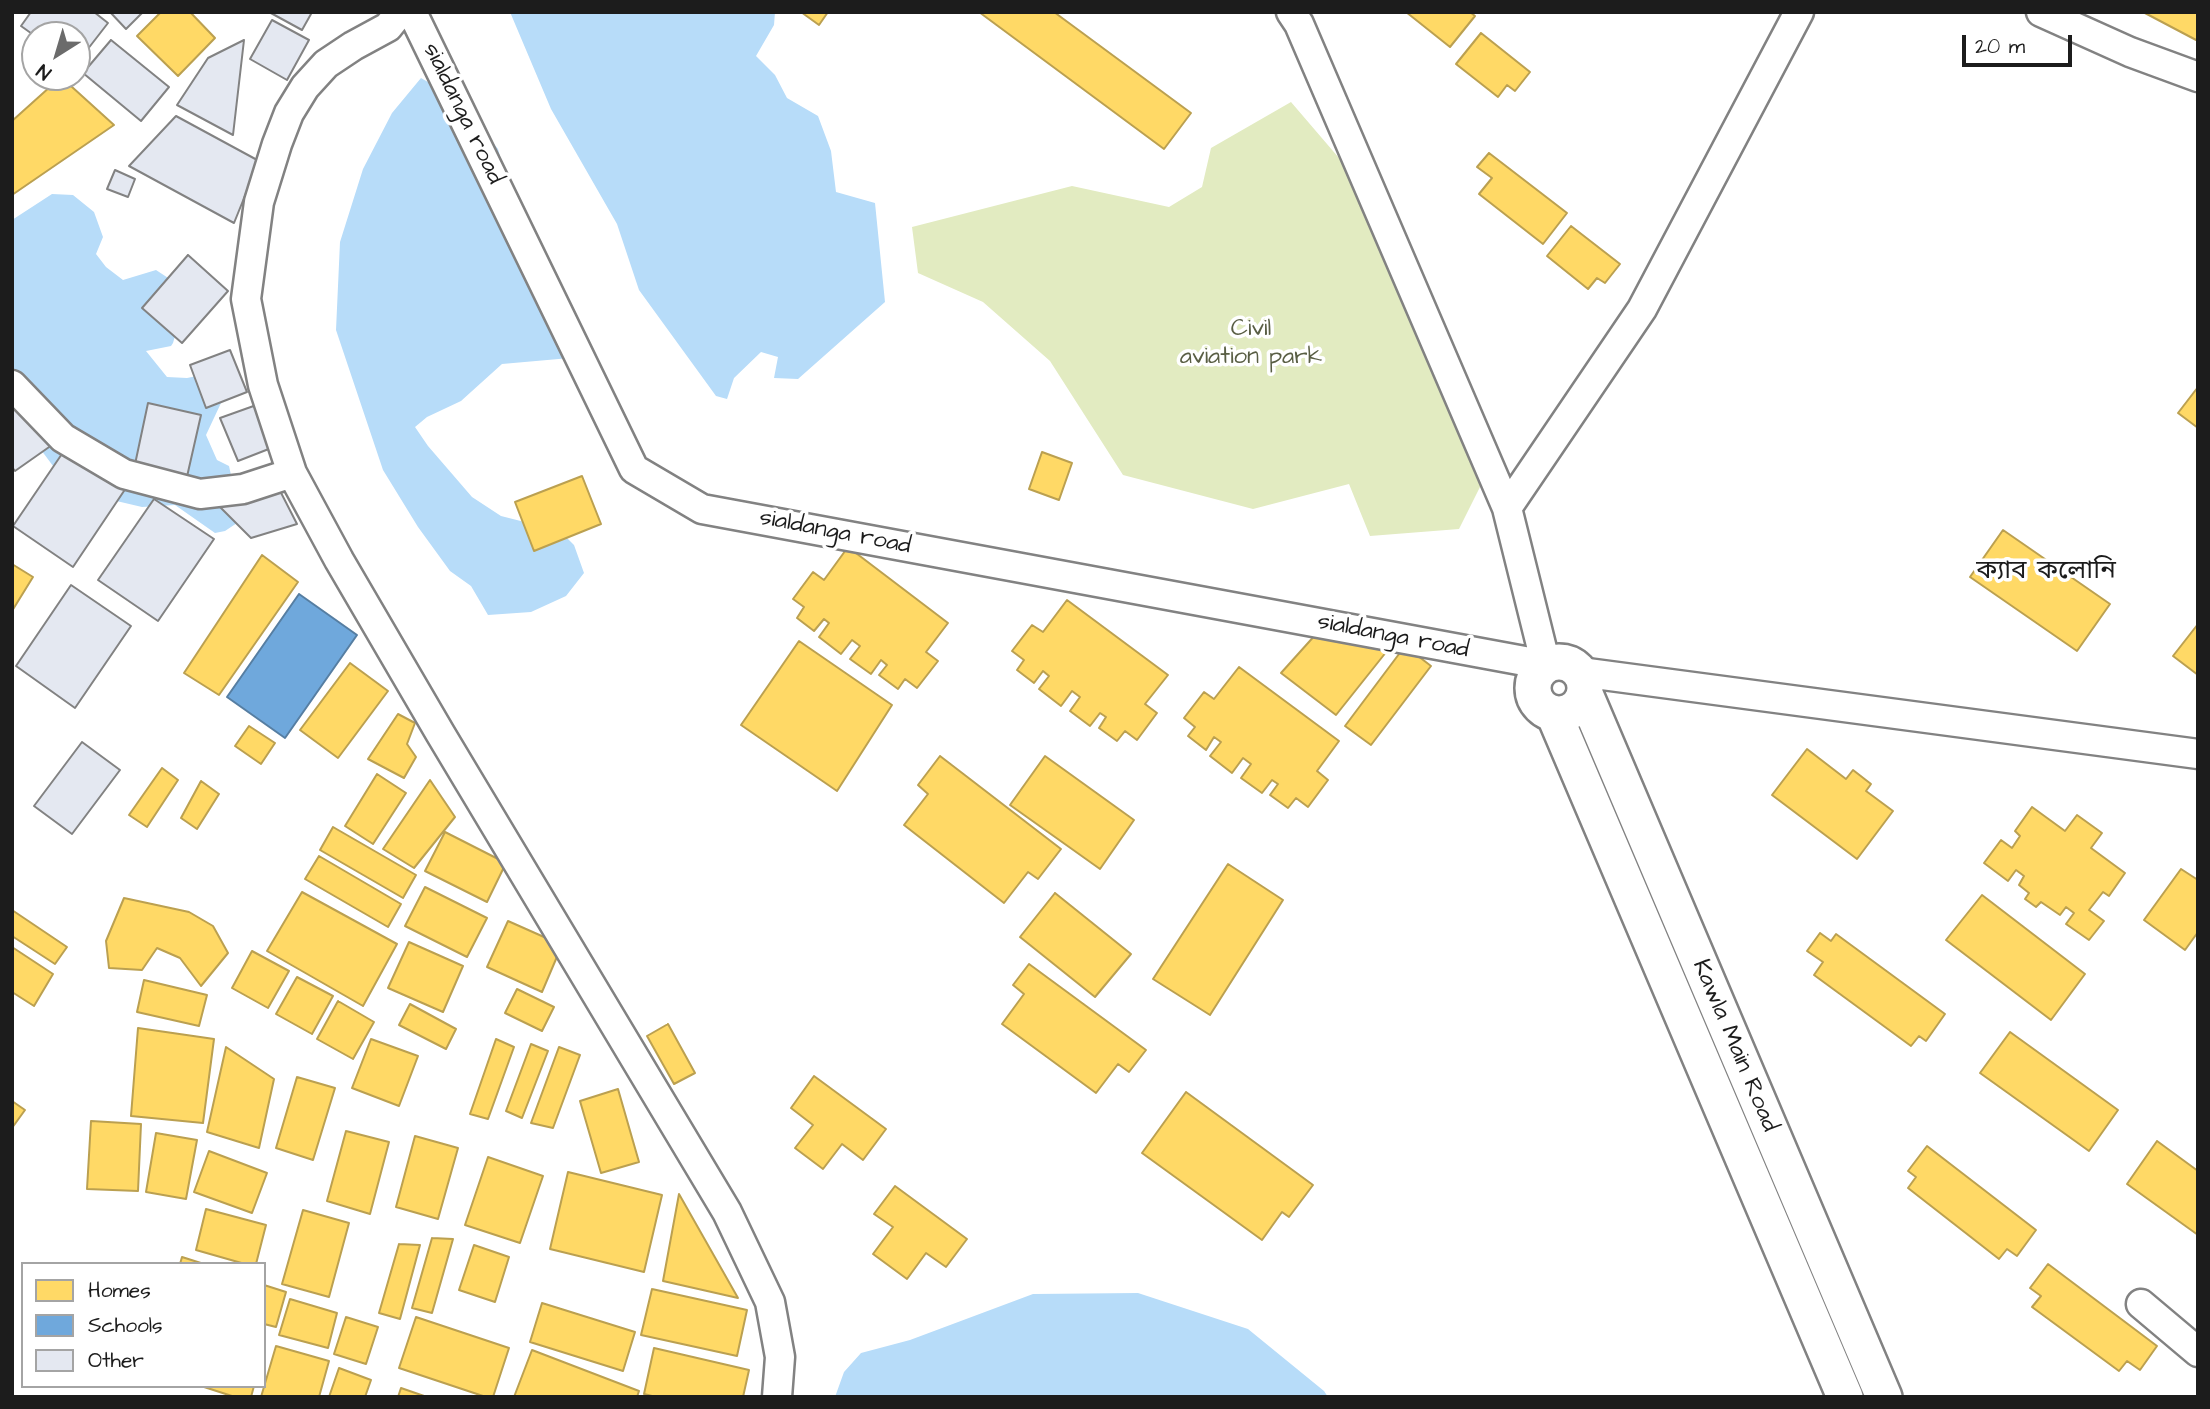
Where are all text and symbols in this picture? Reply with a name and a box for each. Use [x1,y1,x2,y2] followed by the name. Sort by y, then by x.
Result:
[21,21,91,91] north arrow
[1965,21,2075,65] scale bar
[1975,32,2025,61] text: 20 m
[415,39,509,189] street label: sialdanga road
[31,57,57,86] text: N
[1180,316,1322,372] park label: Civil aviation park
[757,504,913,562] street label: sialdanga road
[1976,557,2116,589] district label: ক্যাব কলোনি
[1315,608,1471,666] street label: sialdanga road
[1685,956,1783,1136] street label: Kawla Main Road
[21,1262,266,1388] legend
[88,1276,151,1305] text: Homes
[88,1311,163,1340] text: Schools
[88,1346,144,1375] text: Other

